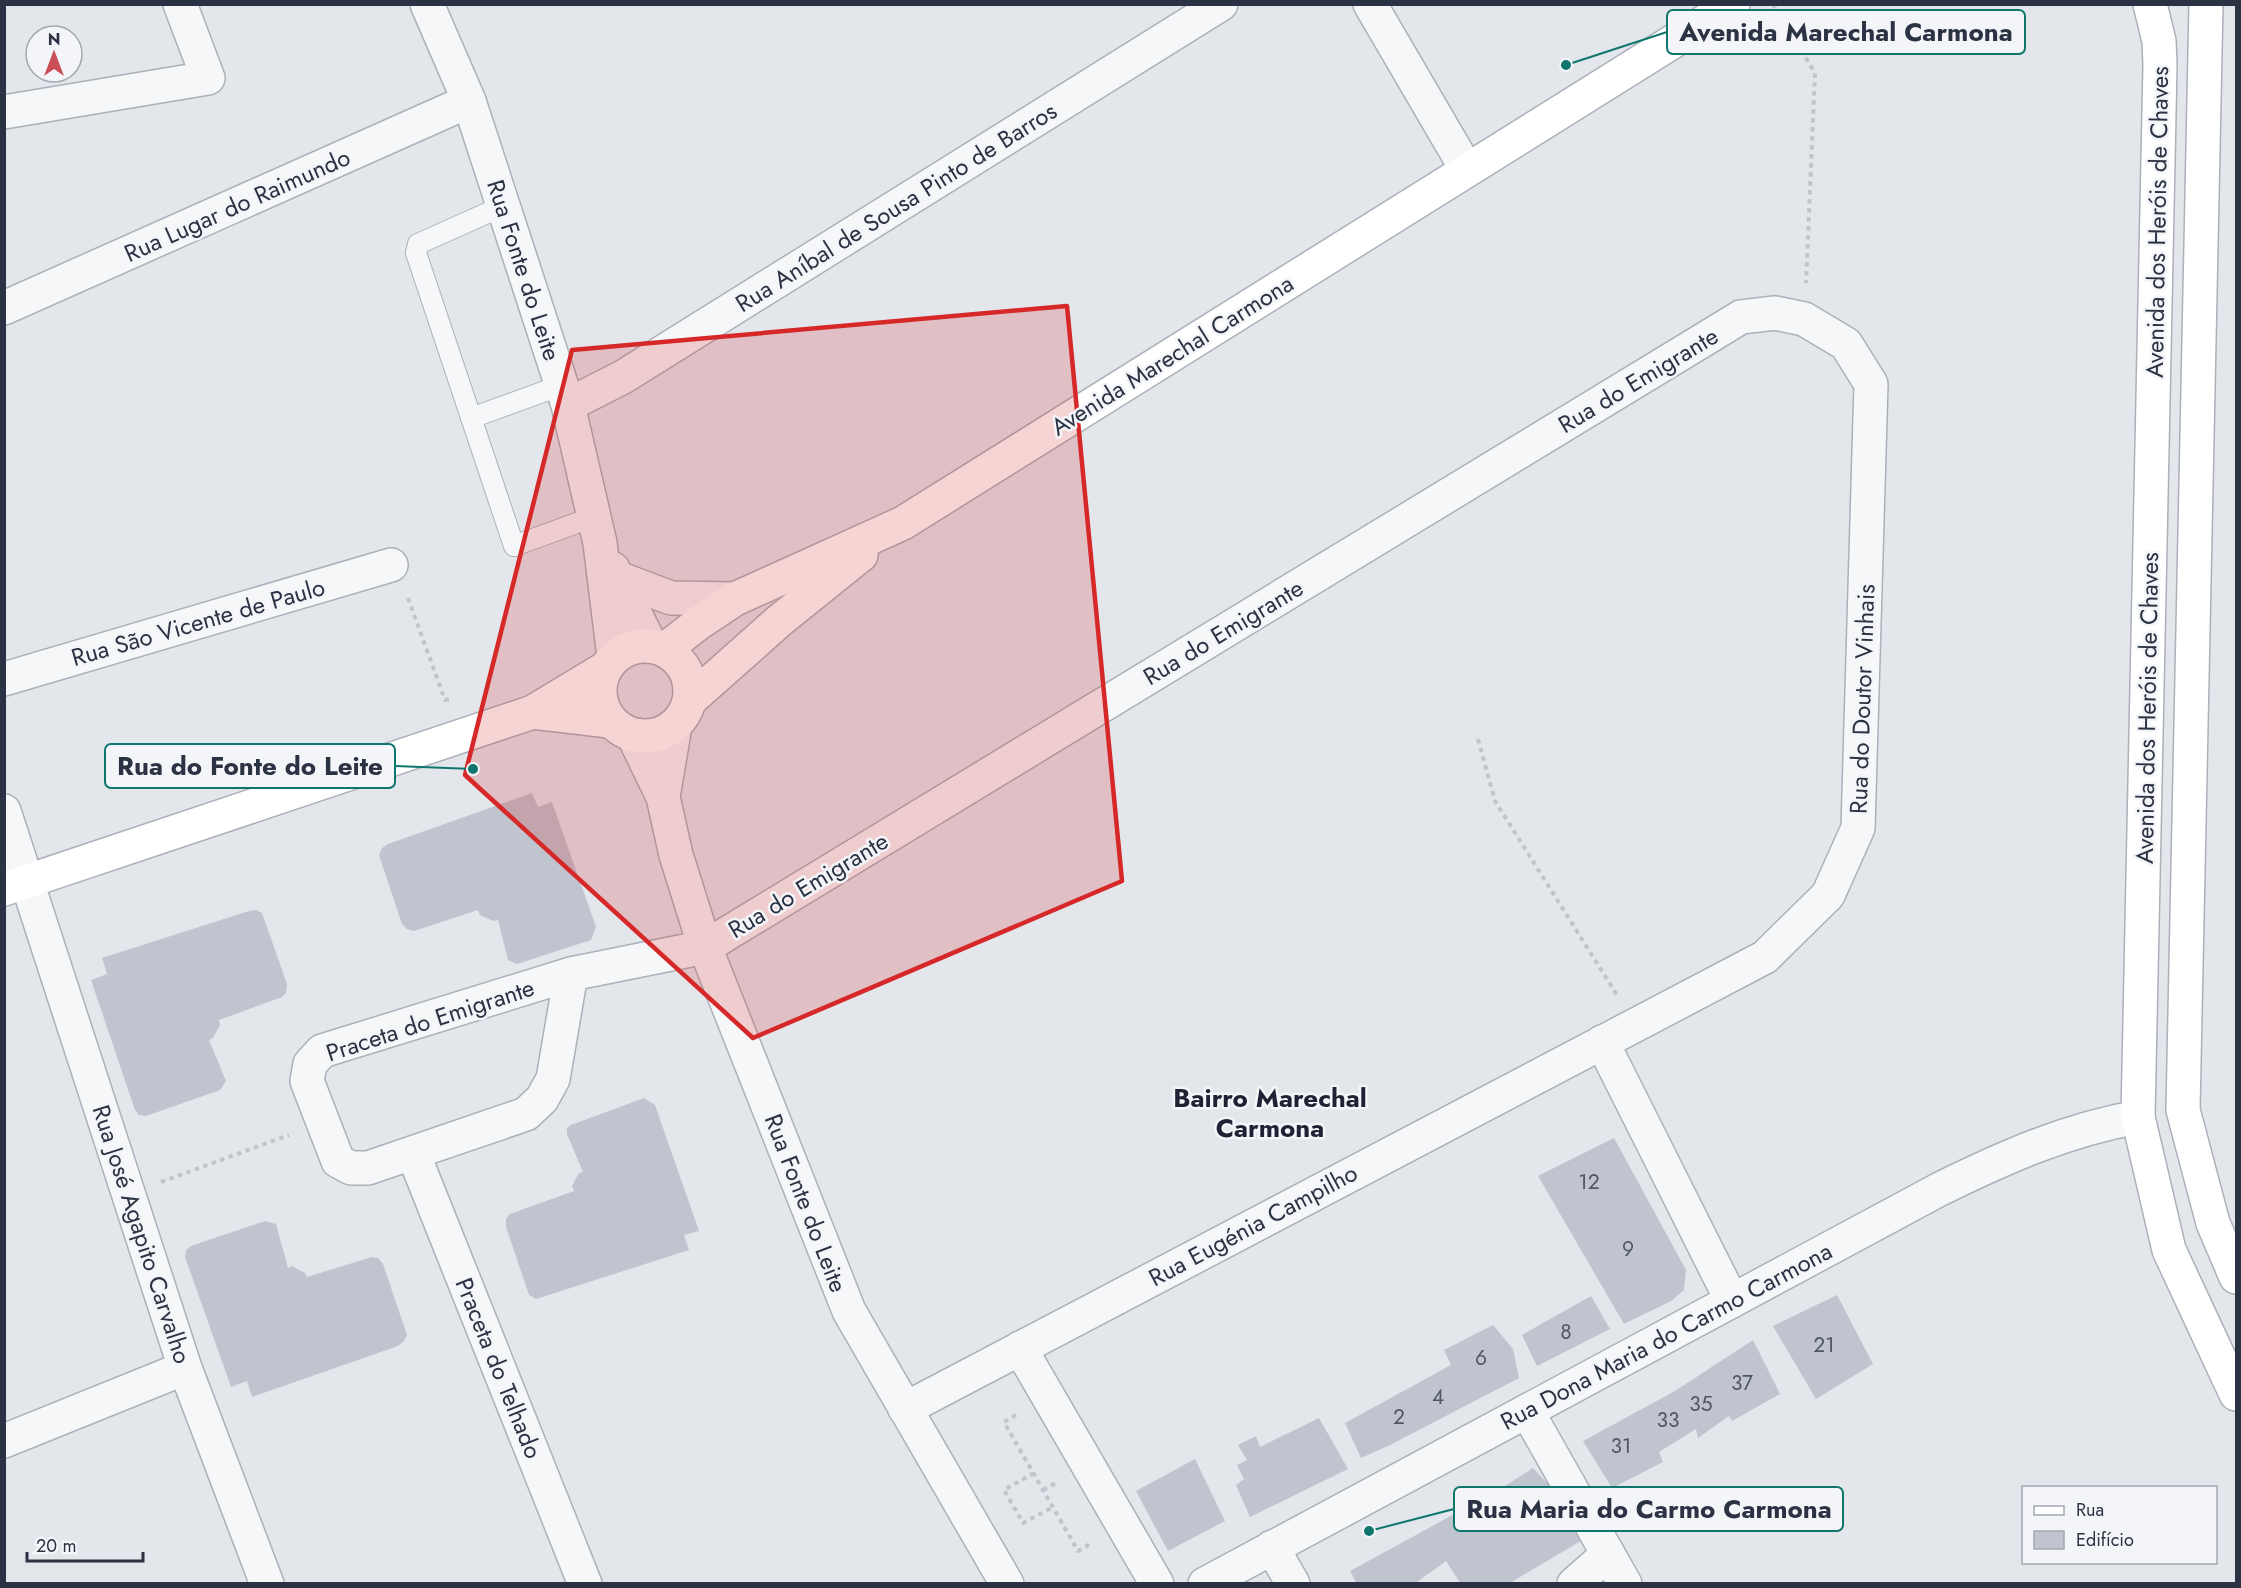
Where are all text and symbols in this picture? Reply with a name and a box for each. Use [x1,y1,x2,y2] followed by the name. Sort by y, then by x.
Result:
[1667,10,2025,54] callout: Avenida Marechal Carmona
[1678,13,2013,51] text: Avenida Marechal Carmona
[24,24,84,84] north arrow
[48,28,60,51] text: N
[2137,66,2177,378] street label: Avenida dos Heróis de Chaves
[729,93,1063,321] street label: Rua Aníbal de Sousa Pinto de Barros
[118,139,356,271] street label: Rua Lugar do Raimundo
[478,175,570,365] street label: Rua Fonte do Leite
[1044,266,1300,444] street label: Avenida Marechal Carmona
[1551,318,1725,442] street label: Rua do Emigrante
[2127,552,2167,864] street label: Avenida dos Heróis de Chaves
[67,569,329,675] street label: Rua São Vicente de Paulo
[1136,570,1310,694] street label: Rua do Emigrante
[1841,584,1883,814] street label: Rua do Doutor Vinhais
[105,744,395,788] callout: Rua do Fonte do Leite
[117,747,383,785] text: Rua do Fonte do Leite
[721,823,895,947] street label: Rua do Emigrante
[321,970,539,1070] street label: Praceta do Emigrante
[1173,1079,1367,1147] district label: Bairro Marechal Carmona
[84,1100,200,1368] street label: Rua José Agapito Carvalho
[756,1109,856,1297] street label: Rua Fonte do Leite
[1142,1155,1364,1295] street label: Rua Eugénia Campilho
[1578,1167,1600,1197] house number: 12
[1494,1233,1838,1439] street label: Rua Dona Maria do Carmo Carmona
[1622,1234,1634,1264] house number: 9
[447,1272,551,1464] street label: Praceta do Telhado
[1560,1317,1572,1347] house number: 8
[1813,1330,1835,1360] house number: 21
[1475,1343,1487,1373] house number: 6
[1731,1368,1753,1398] house number: 37
[1432,1382,1444,1412] house number: 4
[1689,1389,1713,1419] house number: 35
[1393,1402,1405,1432] house number: 2
[1657,1405,1679,1435] house number: 33
[1611,1431,1631,1461] house number: 31
[2022,1486,2217,1564] legend
[1454,1487,1843,1531] callout: Rua Maria do Carmo Carmona
[1466,1490,1832,1528] text: Rua Maria do Carmo Carmona
[2076,1497,2104,1523] text: Rua
[27,1525,142,1563] scale bar
[2076,1527,2134,1553] text: Edifício
[36,1533,76,1559] text: 20 m

